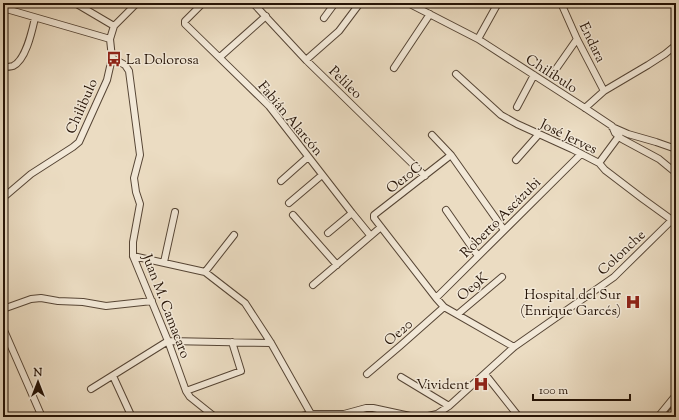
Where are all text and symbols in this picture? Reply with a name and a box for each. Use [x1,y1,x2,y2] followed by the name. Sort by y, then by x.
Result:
[573,19,610,67] street label: Endara
[105,50,123,68] bus stop icon: La Dolorosa
[521,50,581,99] street label: Chilibulo
[126,51,199,71] place label: La Dolorosa
[323,62,366,105] street label: Pelileo
[62,76,104,138] street label: Chilibulo
[252,78,327,161] street label: Fabián Alarcón
[535,115,600,160] street label: José Jerves
[383,158,428,199] street label: Oe10C
[457,174,546,263] street label: Roberto Ascázubi
[594,226,651,281] street label: Colonche
[136,251,194,362] street label: Juan M. Camacaro
[453,268,493,307] street label: Oe9K
[520,286,622,322] place label: Hospital del Sur (Enrique Garcés)
[624,293,642,311] hospital icon: Hospital del Sur (Enrique Garcés)
[381,315,418,352] street label: Oe20
[18,362,58,402] north arrow
[33,365,43,381] text: N
[472,375,490,393] hospital icon: Vivident
[416,376,469,396] place label: Vivident
[533,376,630,402] scale bar
[539,382,568,400] text: 100 m

